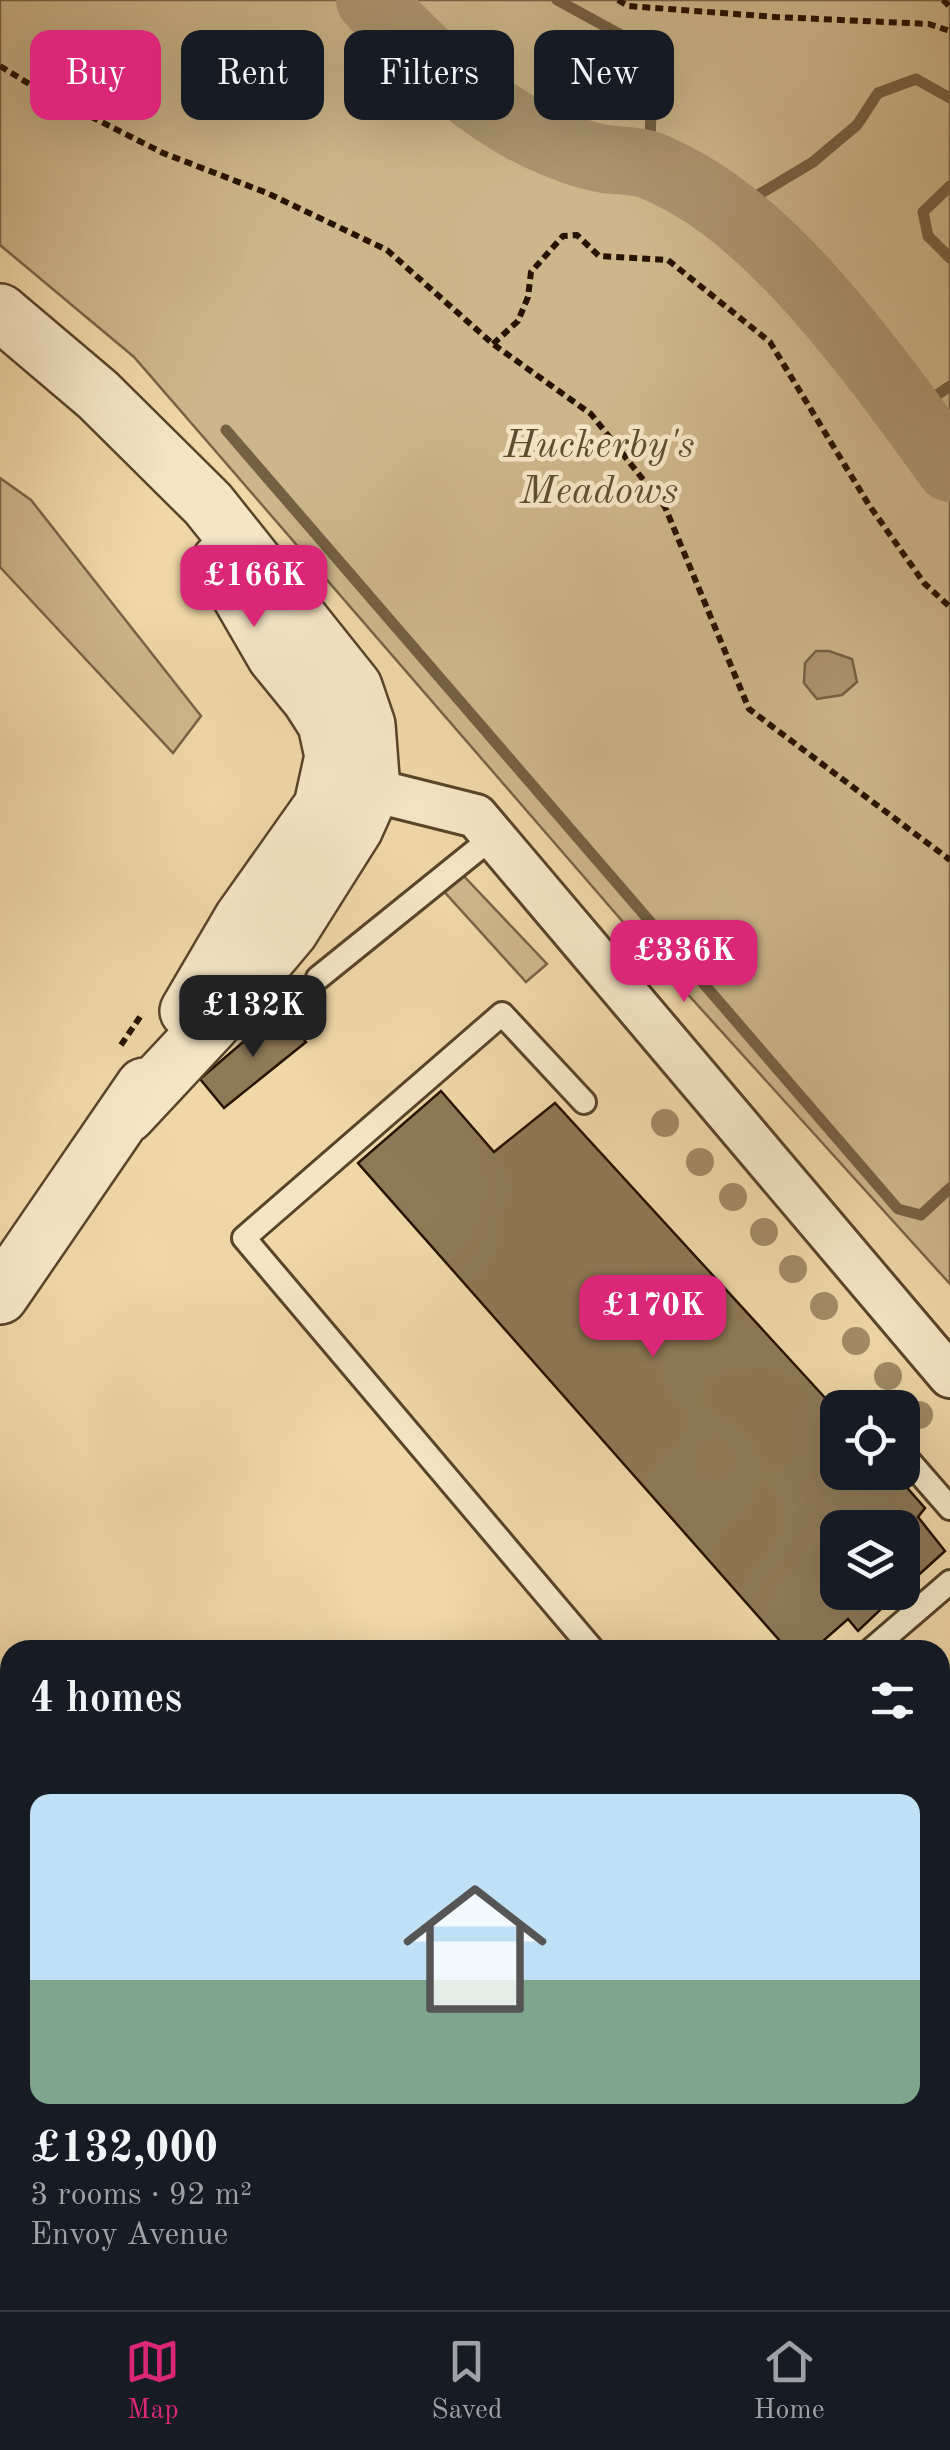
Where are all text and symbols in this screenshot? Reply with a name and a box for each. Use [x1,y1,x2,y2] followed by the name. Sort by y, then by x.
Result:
[30,30,161,120] chip: Buy
[181,30,324,120] chip: Rent
[344,30,514,120] chip: Filters
[534,30,674,120] chip: New
[502,427,695,513] park label: Huckerby's Meadows
[184,545,324,630] pin: £166K
[202,561,306,593] text: £166K
[614,920,754,1005] pin: £336K
[632,936,736,968] text: £336K
[183,975,323,1060] pin: £132K
[201,991,305,1023] text: £132K
[583,1275,723,1360] pin: £170K
[601,1291,705,1323] text: £170K
[820,1390,920,1610] map controls
[820,1390,920,1490] button: locate
[820,1510,920,1610] button: layers
[865,1673,920,1728] icon: filters
[30,1679,182,1721] text: 4 homes
[385,1859,565,2039] icon: home
[30,2129,218,2171] text: £132,000
[30,2180,252,2212] text: 3 rooms · 92 m²
[30,2220,228,2252] text: Envoy Avenue
[125,2334,180,2429] tab: Map
[431,2334,503,2429] tab: Saved
[753,2334,825,2429] tab: Home

